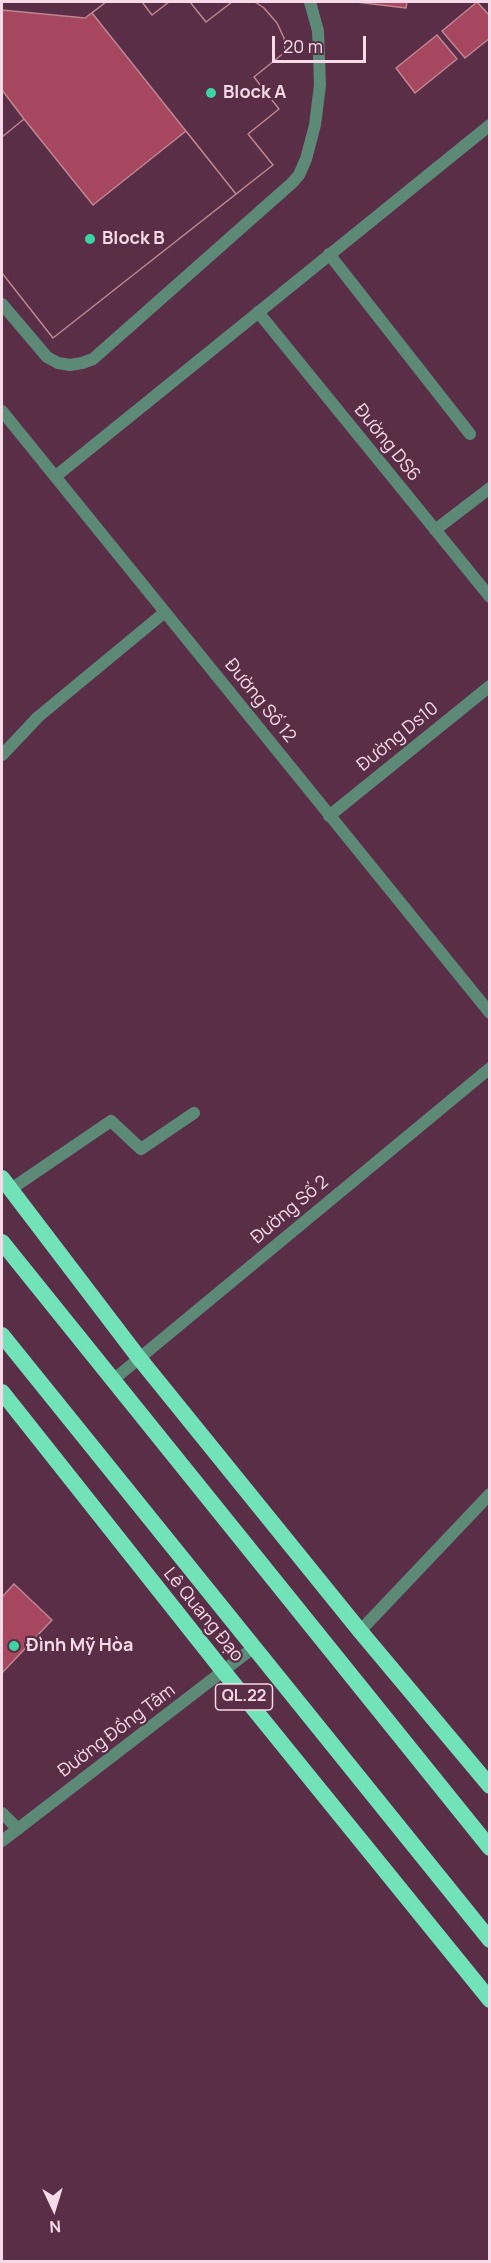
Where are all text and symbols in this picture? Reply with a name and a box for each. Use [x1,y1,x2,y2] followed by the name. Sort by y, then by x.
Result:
[275,24,370,62] scale bar
[283,34,323,58] text: 20 m
[223,82,286,104] place label: Block A
[204,86,218,100] marker: Block A
[102,228,165,250] place label: Block B
[83,232,97,246] marker: Block B
[349,400,425,486] street label: Đường DS6
[220,655,300,747] street label: Đường Số 12
[353,698,443,776] street label: Đường Ds10
[247,1171,333,1249] street label: Đường Số 2
[159,1564,247,1666] street label: Lê Quang Đạo
[26,1635,133,1657] place label: Đình Mỹ Hòa
[7,1639,21,1653] marker: Đình Mỹ Hòa
[54,1680,180,1782] street label: Đường Đồng Tâm
[216,1684,272,1710] road number: QL.22
[24,2179,84,2239] north arrow
[49,2216,62,2238] text: N

